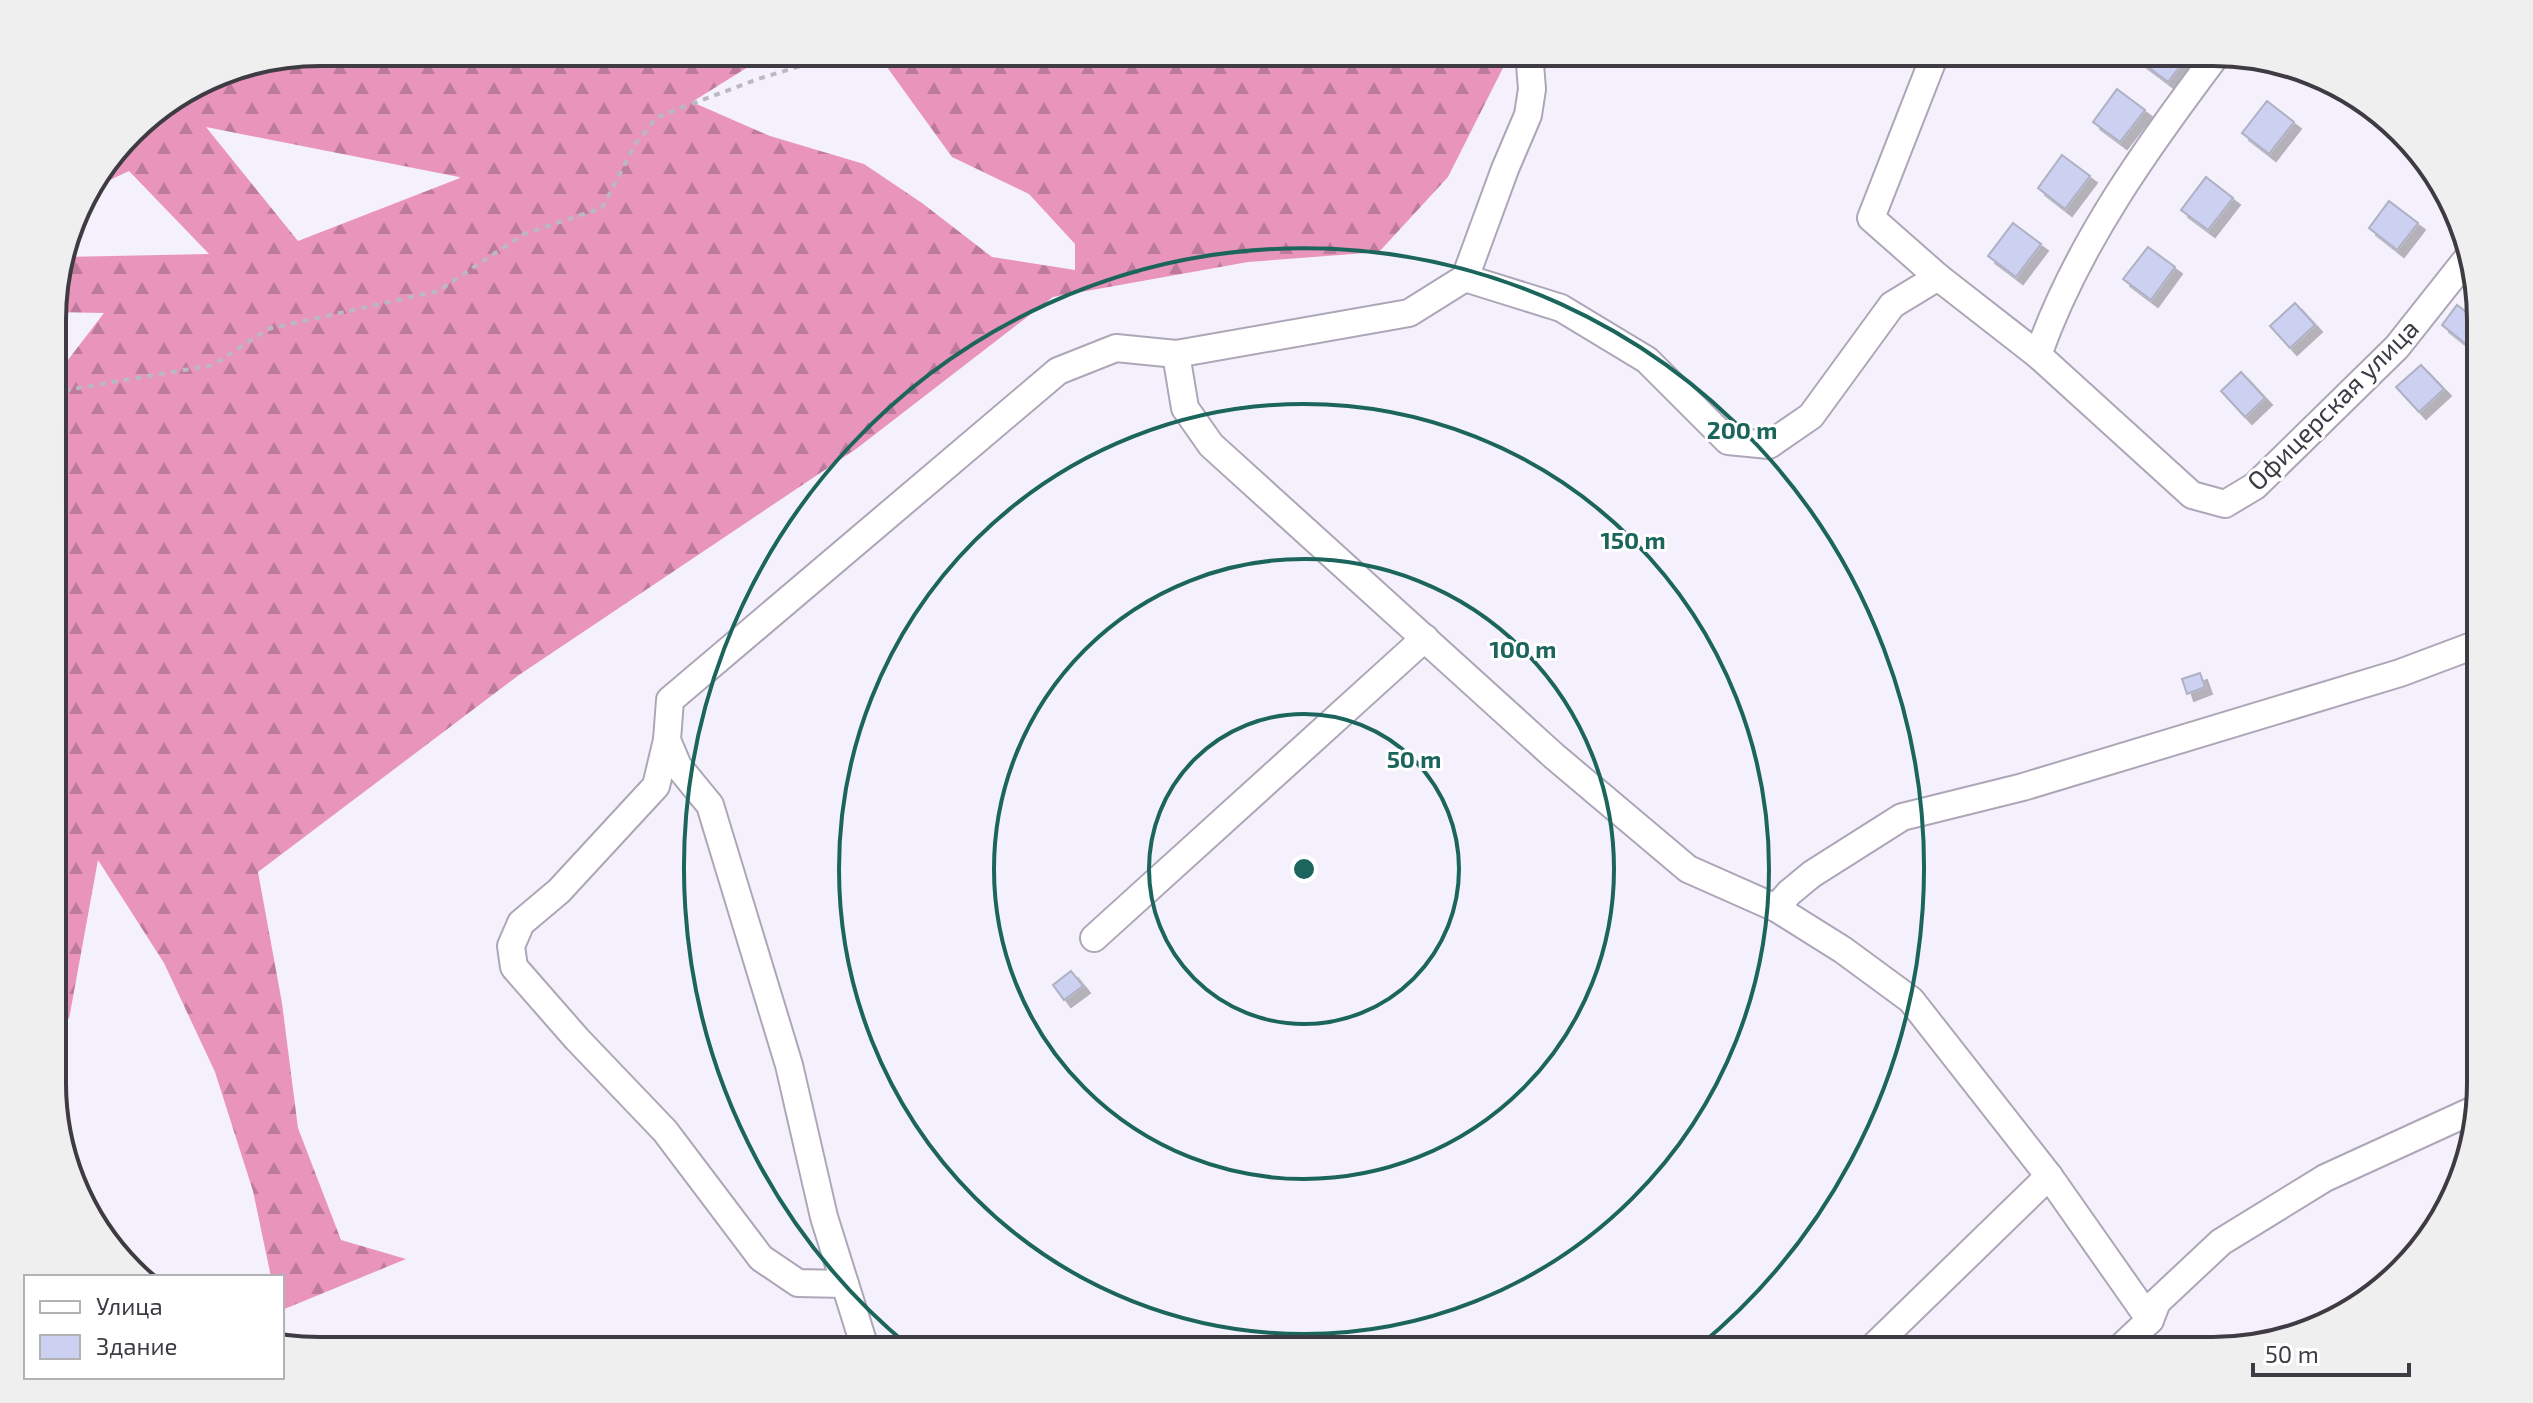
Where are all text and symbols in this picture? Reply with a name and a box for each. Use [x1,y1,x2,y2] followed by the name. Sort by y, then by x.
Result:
[2240,312,2425,497] street label: Офицерская улица
[1707,415,1777,444] text: 200 m
[1600,525,1666,554] text: 150 m
[1490,634,1556,663] text: 100 m
[1387,744,1441,773] text: 50 m
[1290,855,1318,883] centre of rings
[24,1275,284,1379] legend
[96,1291,163,1320] text: Улица
[2253,1327,2409,1377] scale bar
[96,1331,178,1360] text: Здание
[2265,1339,2319,1368] text: 50 m

